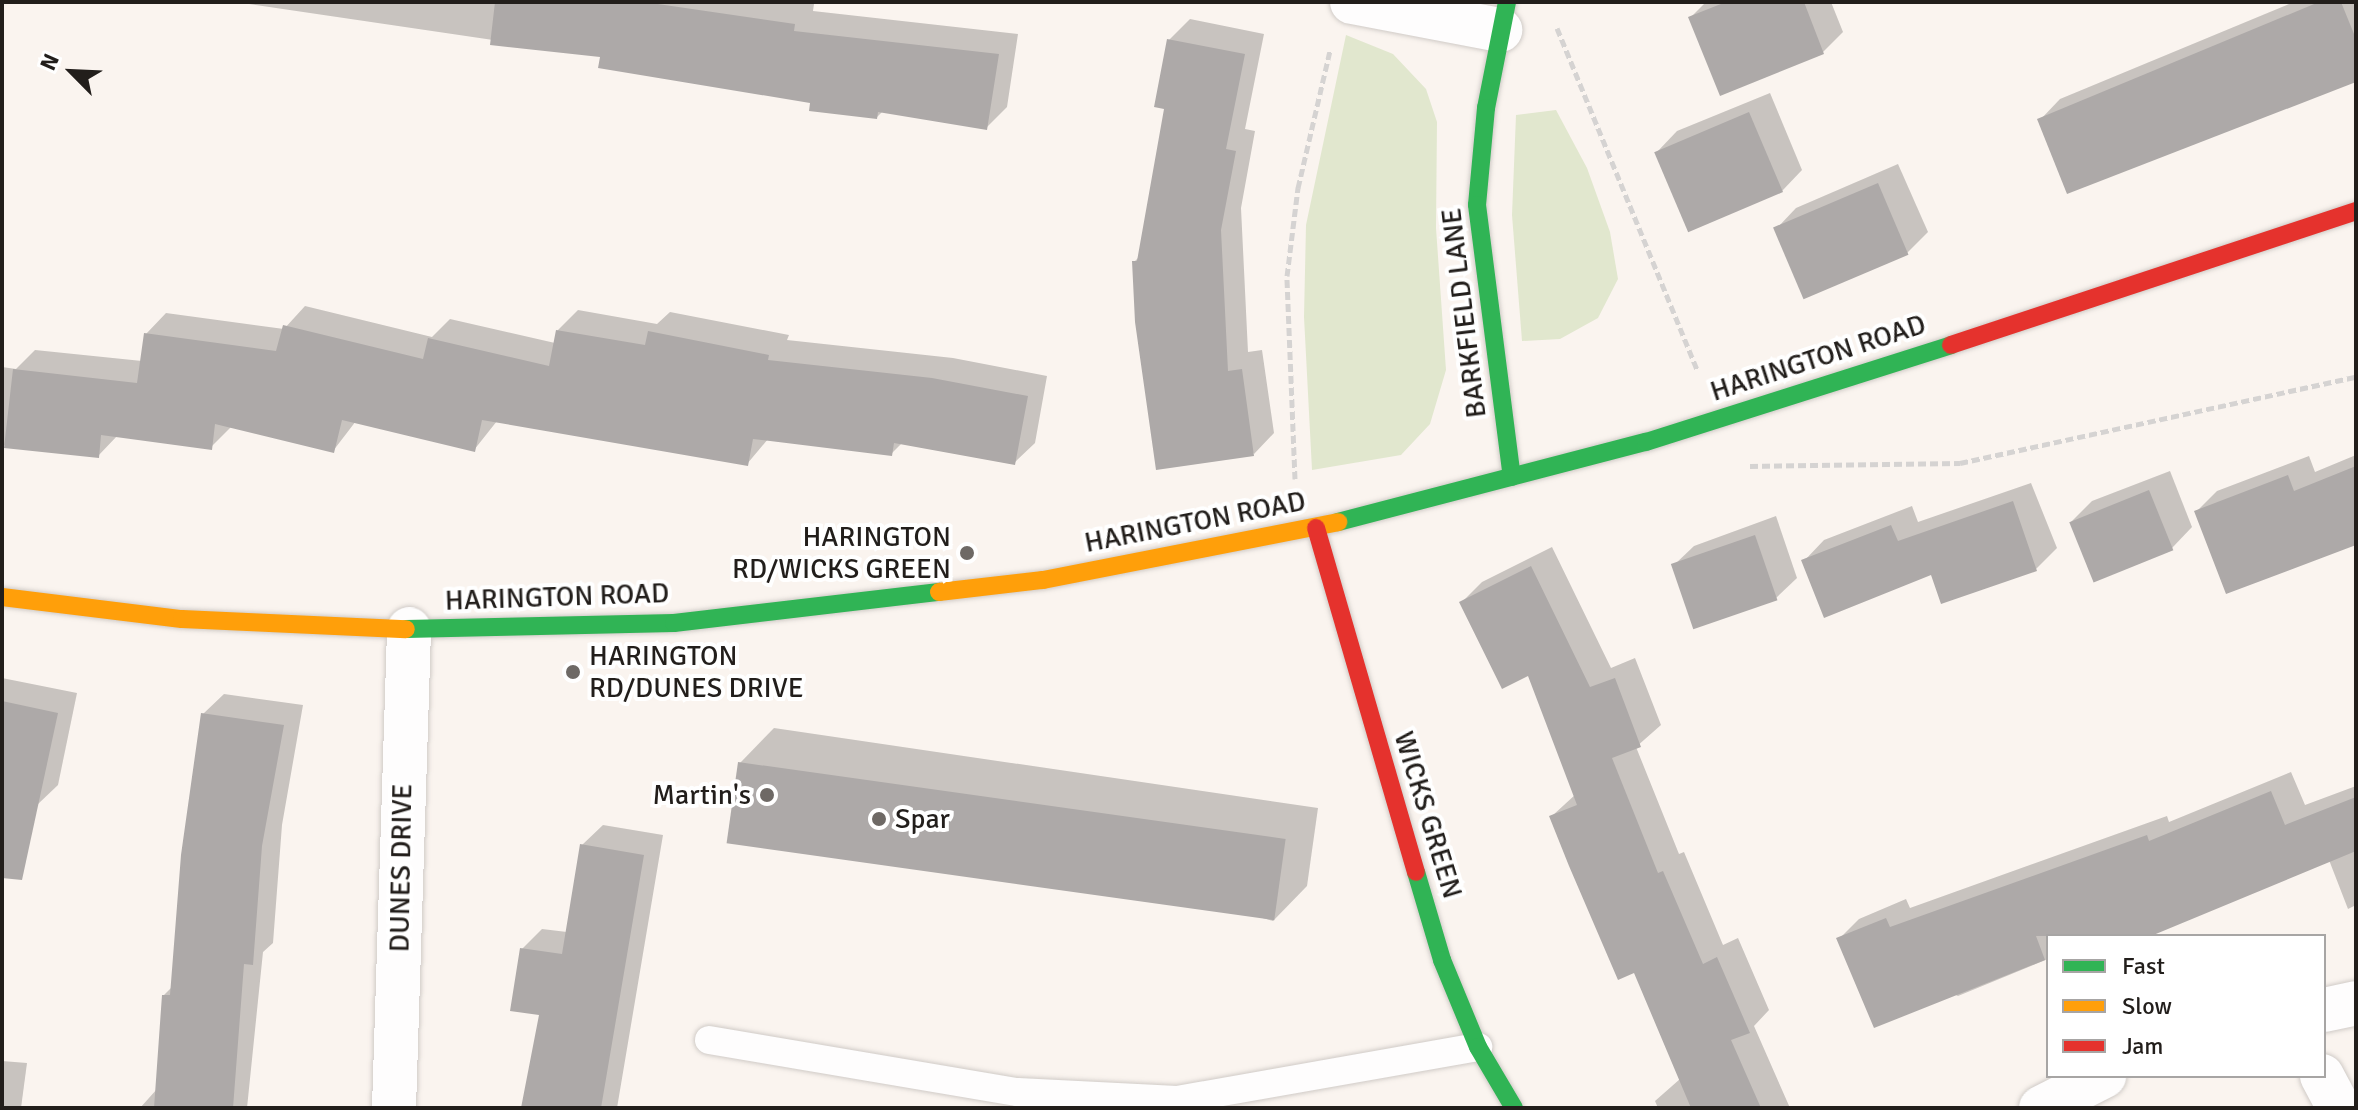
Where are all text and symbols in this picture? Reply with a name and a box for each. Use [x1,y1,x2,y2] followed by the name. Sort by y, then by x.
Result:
[32,32,112,112] north arrow
[34,50,65,75] text: N
[1434,206,1494,420] street label: BARKFIELD LANE
[1706,307,1930,409] street label: HARINGTON ROAD
[1082,484,1308,560] street label: HARINGTON ROAD
[732,520,951,586] place label: HARINGTON RD/WICKS GREEN
[958,544,976,562] marker: HARINGTON RD/WICKS GREEN
[444,576,670,618] street label: HARINGTON ROAD
[589,639,804,705] place label: HARINGTON RD/DUNES DRIVE
[564,663,582,681] marker: HARINGTON RD/DUNES DRIVE
[1387,727,1469,903] street label: WICKS GREEN
[652,778,751,812] place label: Martin's
[383,783,419,953] street label: DUNES DRIVE
[758,786,776,804] marker: Martin's
[895,802,950,836] place label: Spar
[870,810,888,828] marker: Spar
[2046,934,2326,1078] legend
[2122,951,2165,981] text: Fast
[2122,991,2172,1021] text: Slow
[2122,1031,2163,1061] text: Jam

